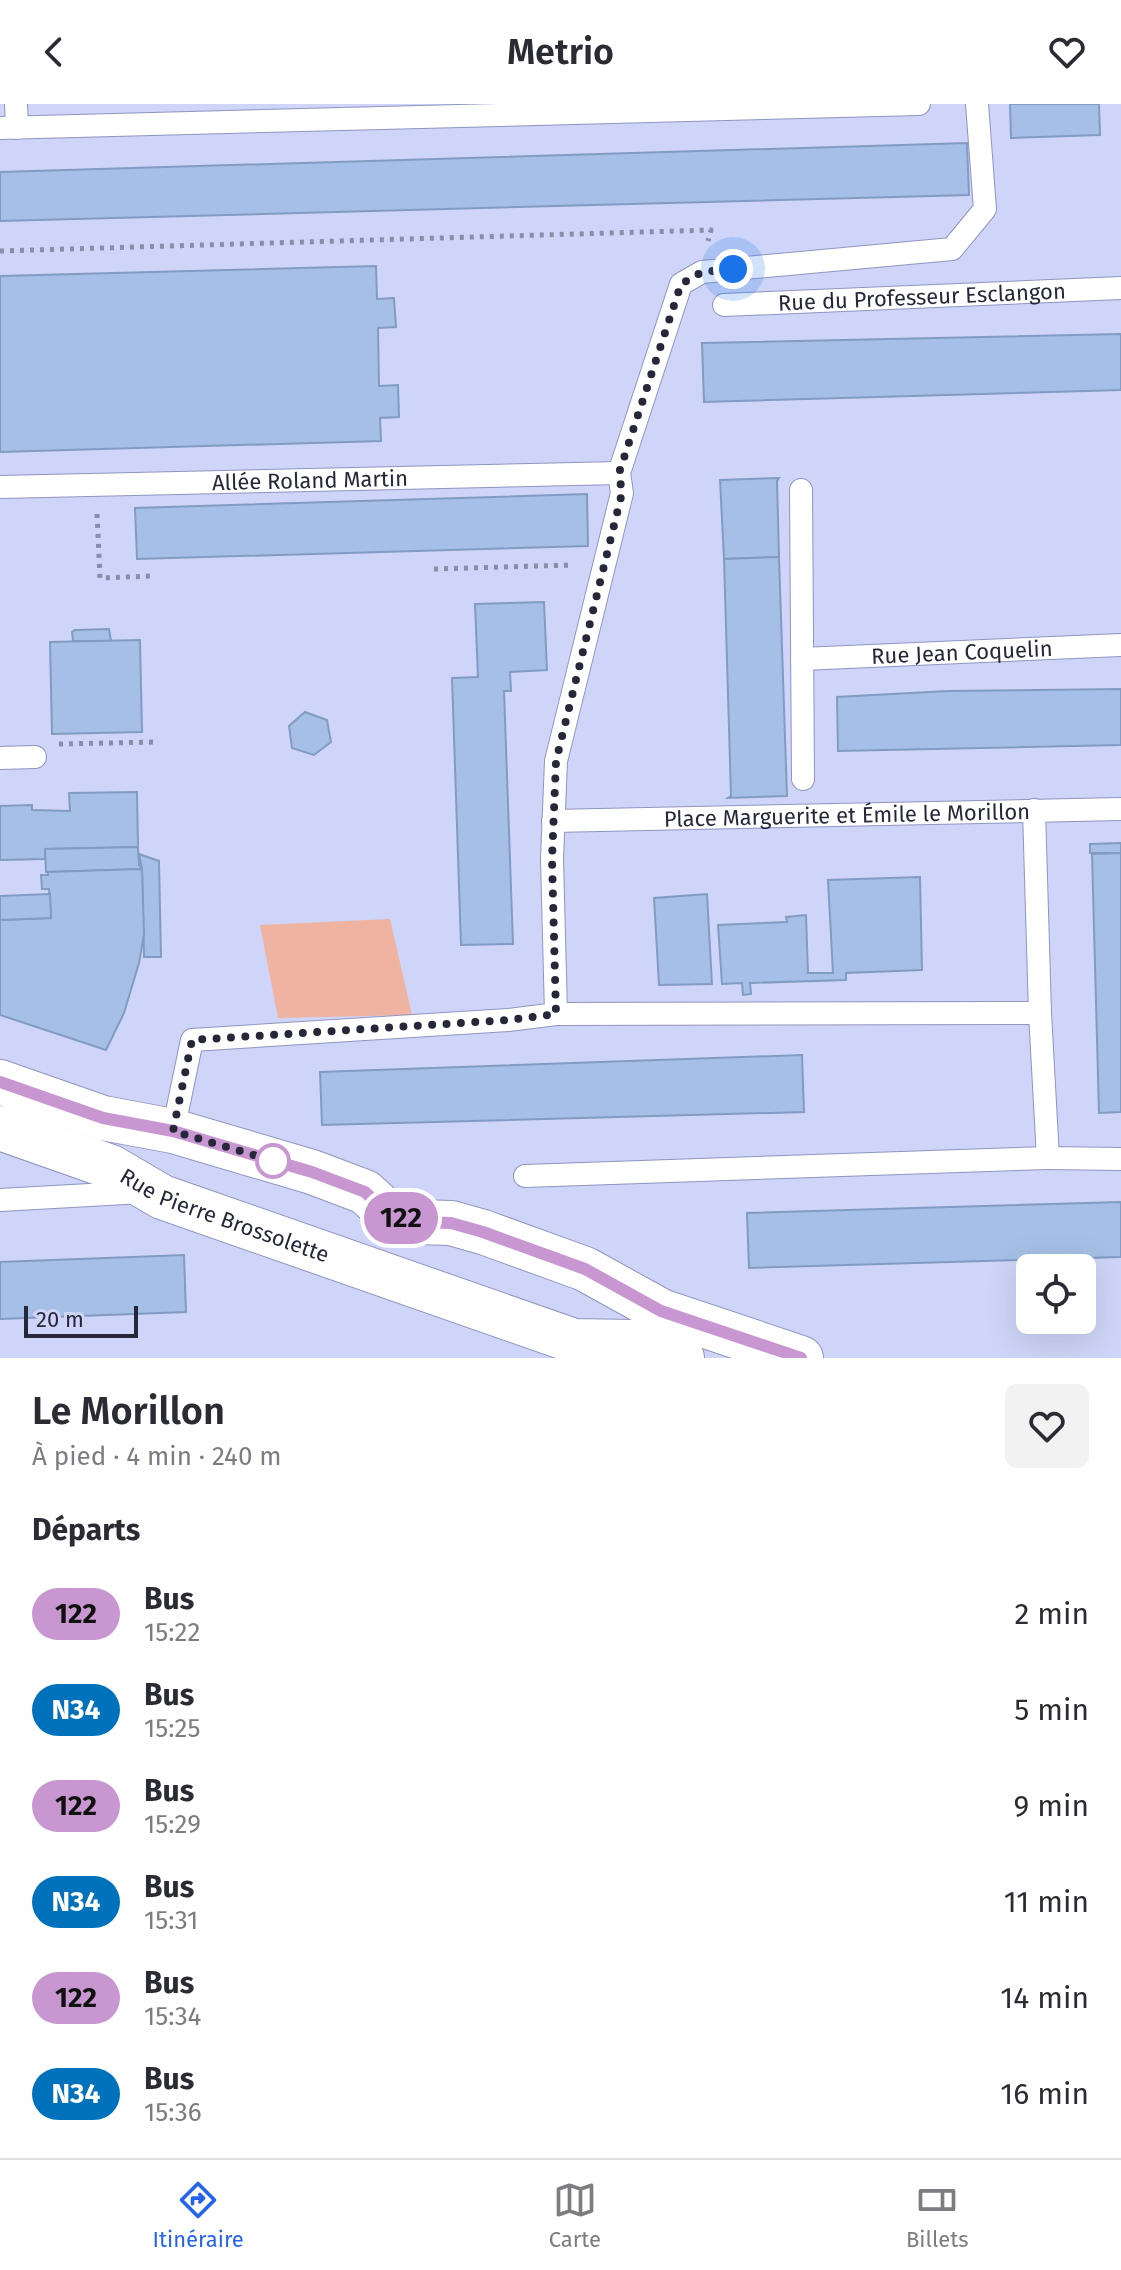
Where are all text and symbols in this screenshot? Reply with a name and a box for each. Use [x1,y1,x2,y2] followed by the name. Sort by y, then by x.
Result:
[32,30,76,74] icon: back
[507,30,614,74] text: Metrio
[1045,30,1089,74] icon: heart
[713,249,753,289] your location
[777,277,1066,316] street label: Rue du Professeur Esclangon
[212,464,408,496] street label: Allée Roland Martin
[871,635,1053,669] street label: Rue Jean Coquelin
[664,797,1030,832] street label: Place Marguerite et Émile le Morillon
[256,1144,290,1178] unlabelled marker
[115,1162,333,1268] street label: Rue Pierre Brossolette
[355,1192,447,1244] line badge: 122
[380,1201,422,1234] text: 122
[1016,1254,1096,1334] map controls
[1016,1254,1096,1334] button: locate
[24,1302,138,1338] scale bar
[36,1306,84,1333] text: 20 m
[1005,1384,1089,1468] button: heart
[32,1388,225,1434] text: Le Morillon
[32,1441,282,1472] text: À pied · 4 min · 240 m
[32,1512,140,1548] text: Départs
[144,1581,194,1617] text: Bus
[1014,1596,1089,1632] text: 2 min
[55,1597,97,1630] text: 122
[144,1617,200,1648] text: 15:22
[144,1677,194,1713] text: Bus
[1014,1692,1089,1728] text: 5 min
[52,1693,100,1726] text: N34
[144,1713,200,1744] text: 15:25
[144,1773,194,1809] text: Bus
[1014,1788,1089,1824] text: 9 min
[55,1789,97,1822] text: 122
[144,1809,201,1840] text: 15:29
[144,1869,194,1905] text: Bus
[1004,1884,1089,1920] text: 11 min
[52,1885,100,1918] text: N34
[144,1905,198,1936] text: 15:31
[144,1965,194,2001] text: Bus
[1000,1980,1089,2016] text: 14 min
[55,1981,97,2014] text: 122
[144,2001,201,2032] text: 15:34
[144,2061,194,2097] text: Bus
[1000,2076,1089,2112] text: 16 min
[52,2077,100,2110] text: N34
[144,2097,202,2128] text: 15:36
[153,2178,244,2253] tab: Itinéraire
[549,2178,601,2253] tab: Carte
[906,2178,968,2253] tab: Billets

